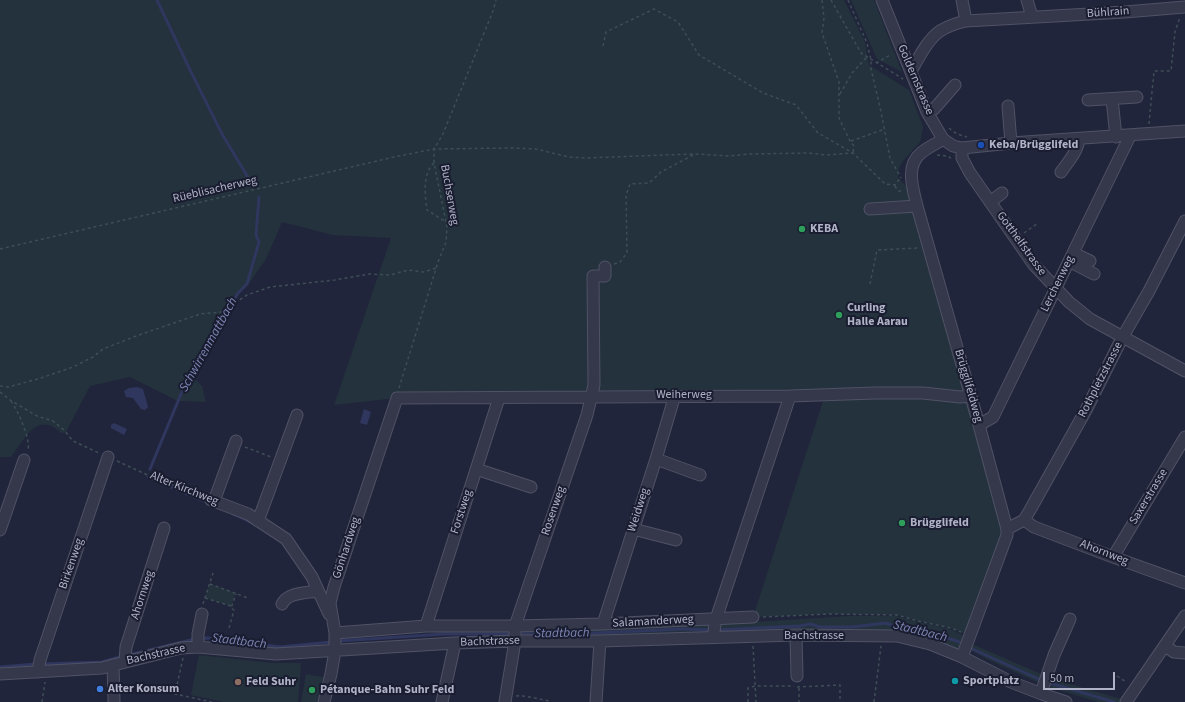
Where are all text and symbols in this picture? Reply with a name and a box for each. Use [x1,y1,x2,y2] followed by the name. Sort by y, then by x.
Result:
[1086,4,1130,22] street label: Bühlrain
[894,43,936,117] street label: Goldernstrasse
[989,138,1078,152] place label: Keba/Brügglifeld
[976,140,986,150] marker: Keba/Brügglifeld
[437,164,461,226] street label: Buchserweg
[172,173,258,207] street label: Rüeblisacherweg
[993,209,1049,279] street label: Gotthelfstrasse
[810,222,838,236] place label: KEBA
[797,224,807,234] marker: KEBA
[1038,254,1078,314] street label: Lerchenweg
[177,295,241,395] water label: Schwirrenmattbach
[847,301,908,329] place label: Curling Halle Aarau
[834,310,844,320] marker: Curling Halle Aarau
[1076,340,1126,420] street label: Rothpletzstrasse
[951,348,985,424] street label: Brügglifeldweg
[656,388,712,402] street label: Weiherweg
[1127,467,1171,527] street label: Saxerstrasse
[148,469,220,509] street label: Alter Kirchweg
[539,484,569,538] street label: Rosenweg
[625,486,653,534] street label: Weidweg
[448,488,476,536] street label: Forstweg
[330,515,364,581] street label: Gönhardweg
[910,516,969,530] place label: Brügglifeld
[897,518,907,528] marker: Brügglifeld
[57,537,87,591] street label: Birkenweg
[1078,537,1130,569] street label: Ahornweg
[128,569,158,621] street label: Ahornweg
[612,613,694,631] street label: Salamanderweg
[891,618,949,646] water label: Stadtbach
[534,626,590,642] water label: Stadtbach
[784,629,844,643] street label: Bachstrasse
[211,631,267,653] water label: Stadtbach
[460,634,520,650] street label: Bachstrasse
[125,641,187,669] street label: Bachstrasse
[1045,664,1117,690] scale bar
[1050,670,1074,687] text: 50 m
[963,674,1019,688] place label: Sportplatz
[246,675,296,689] place label: Feld Suhr
[950,676,960,686] marker: Sportplatz
[233,677,243,687] marker: Feld Suhr
[108,682,179,696] place label: Alter Konsum
[320,683,454,697] place label: Pétanque-Bahn Suhr Feld
[95,684,105,694] marker: Alter Konsum
[307,685,317,695] marker: Pétanque-Bahn Suhr Feld

